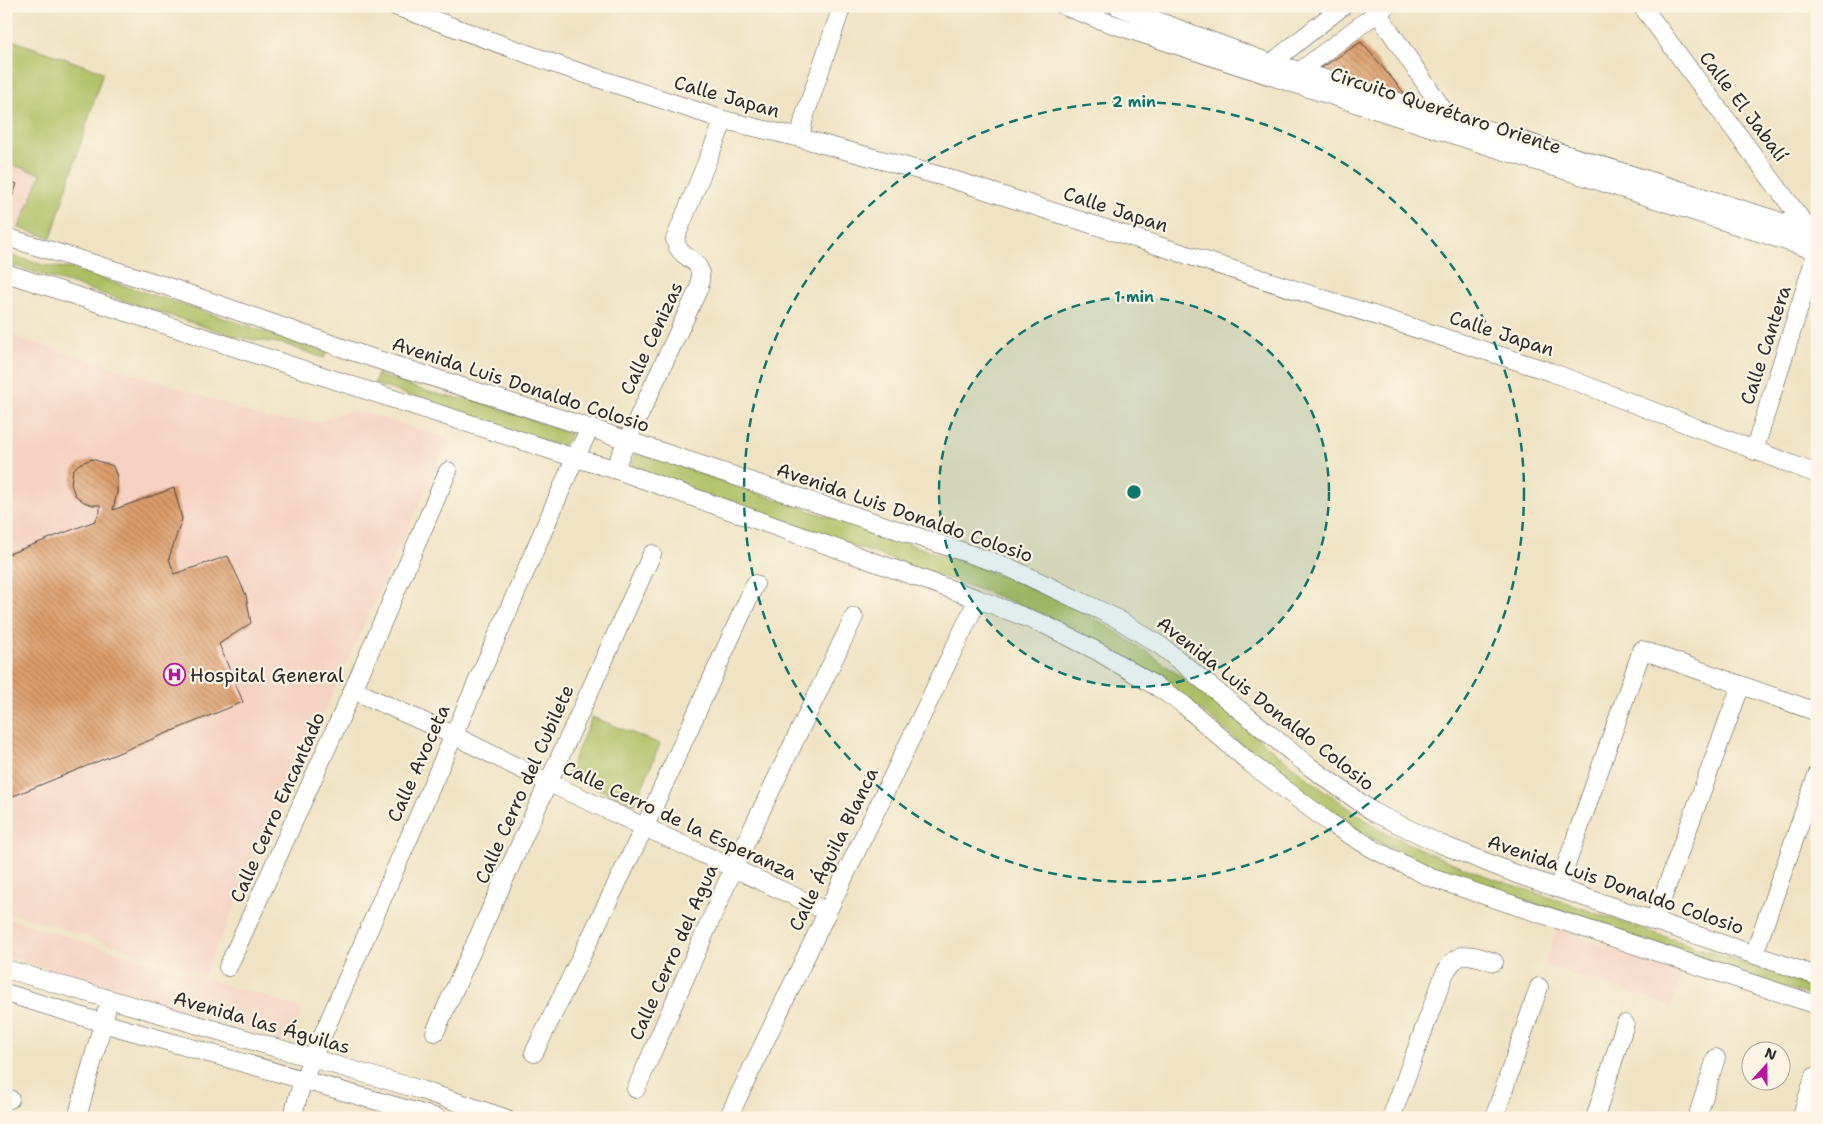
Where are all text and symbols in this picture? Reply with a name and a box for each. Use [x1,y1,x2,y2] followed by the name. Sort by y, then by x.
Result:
[1694,46,1794,167] street label: Calle El Jabalí
[1327,61,1564,160] street label: Circuito Querétaro Oriente
[671,69,783,123] street label: Calle Japan
[1112,92,1156,112] text: 2 min
[1060,181,1171,238] street label: Calle Japan
[614,278,689,399] street label: Calle Cenizas
[1734,282,1797,408] street label: Calle Cantera
[1114,287,1154,307] text: 1 min
[1446,305,1557,362] street label: Calle Japan
[389,331,653,438] street label: Avenida Luis Donaldo Colosio
[773,457,1036,568] street label: Avenida Luis Donaldo Colosio
[1125,483,1143,501] centre of rings
[1152,611,1380,796] street label: Avenida Luis Donaldo Colosio
[162,663,186,687] hospital icon: Hospital General
[190,663,344,688] place label: Hospital General
[469,681,580,888] street label: Calle Cerro del Cubilete
[381,700,456,826] street label: Calle Avoceta
[224,708,331,906] street label: Calle Cerro Encantado
[558,755,801,886] street label: Calle Cerro de la Esperanza
[782,763,884,935] street label: Calle Águila Blanca
[1484,829,1747,940] street label: Avenida Luis Donaldo Colosio
[623,860,724,1044] street label: Calle Cerro del Agua
[171,984,353,1060] street label: Avenida las Águilas
[1740,1042,1790,1092] north arrow
[1762,1043,1779,1064] text: N

